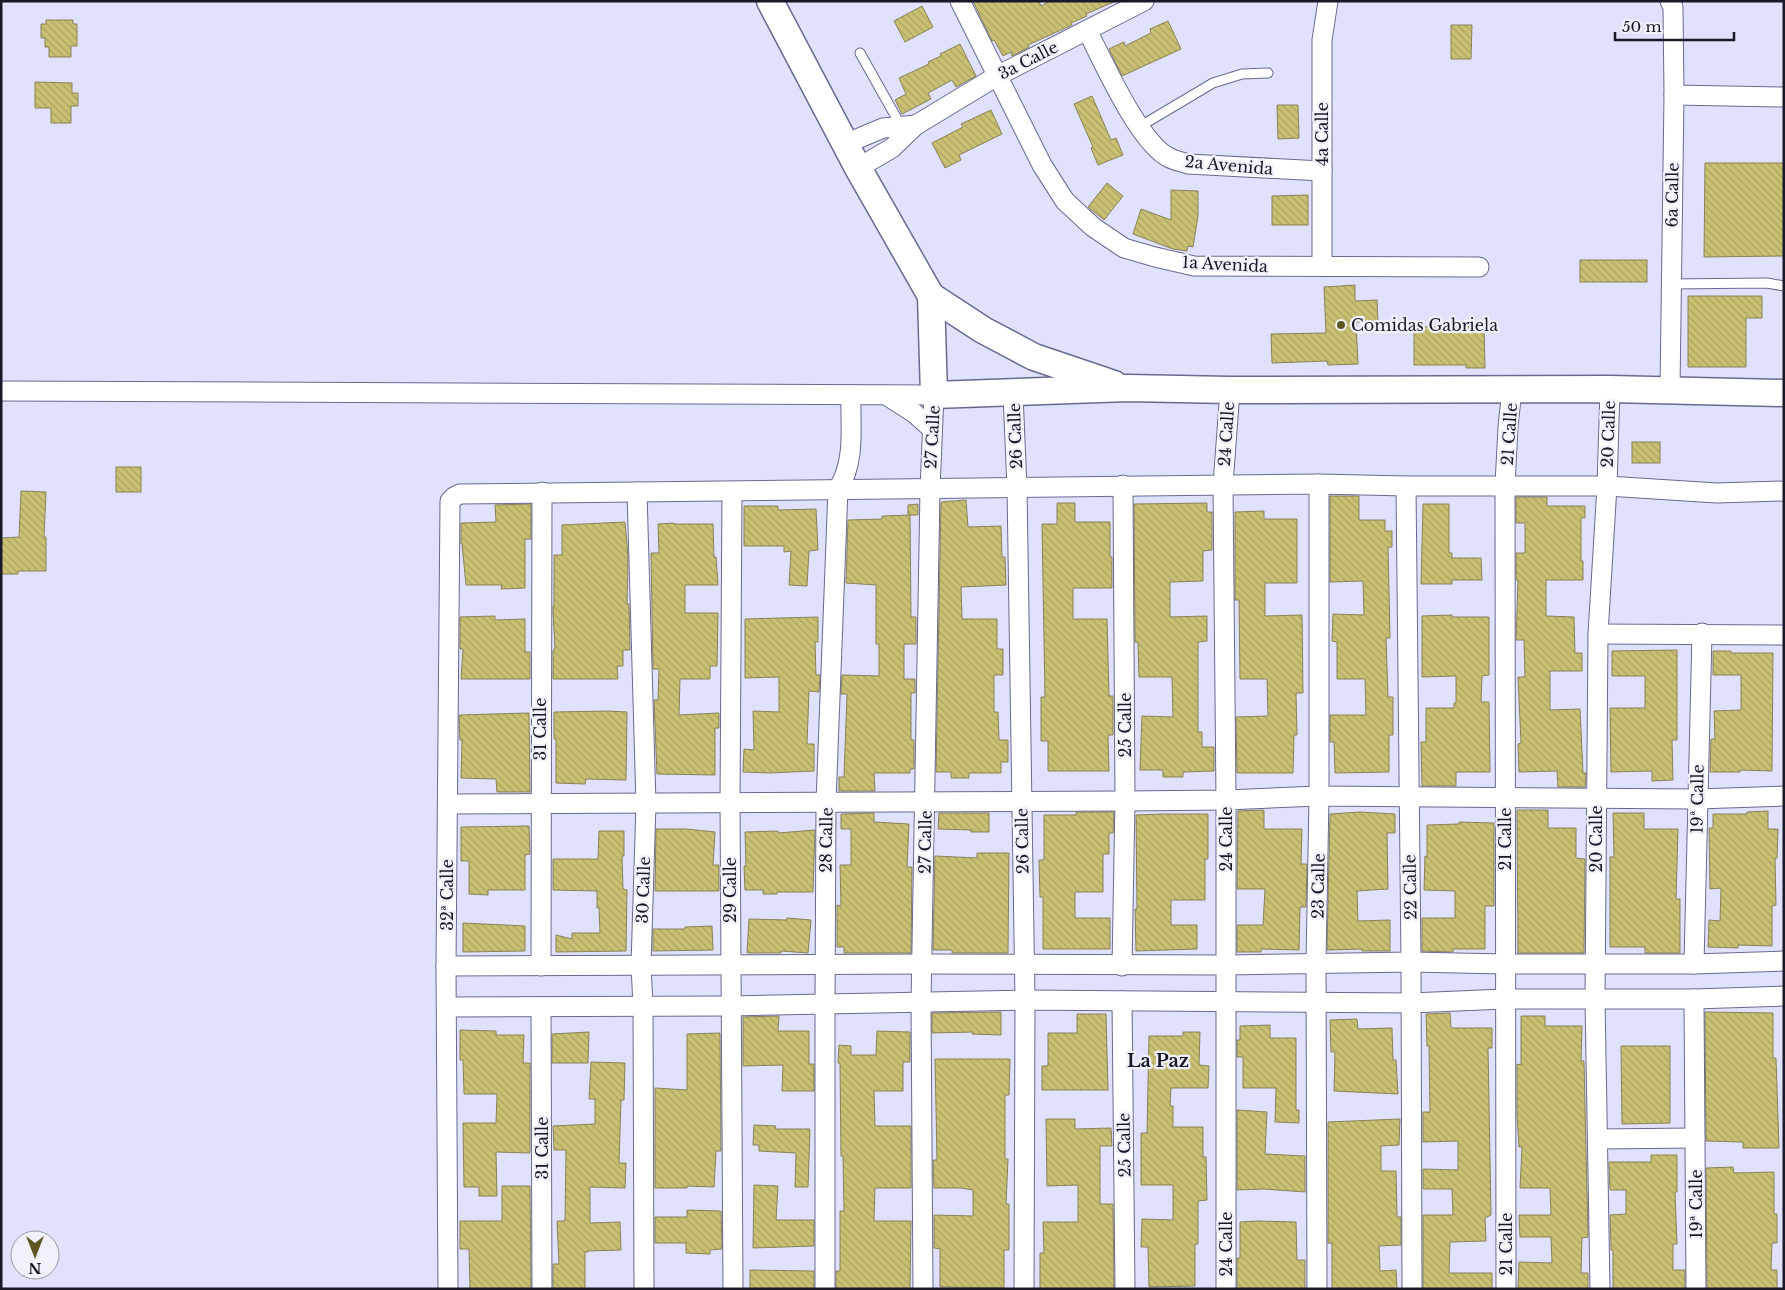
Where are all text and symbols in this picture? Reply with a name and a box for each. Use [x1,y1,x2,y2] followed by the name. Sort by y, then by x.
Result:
[1615,10,1734,42] scale bar
[1622,17,1662,36] text: 50 m
[995,36,1061,84] street label: 3a Calle
[1312,102,1332,166] street label: 4a Calle
[1184,151,1274,179] street label: 2a Avenida
[1661,162,1683,228] street label: 6a Calle
[1182,252,1269,276] street label: 1a Avenida
[1351,315,1498,335] place label: Comidas Gabriela
[1335,319,1347,331] marker: Comidas Gabriela
[1597,400,1619,468] street label: 20 Calle
[1214,401,1238,467] street label: 24 Calle
[1497,402,1521,466] street label: 21 Calle
[1004,403,1026,469] street label: 26 Calle
[920,405,944,469] street label: 27 Calle
[1115,693,1135,757] street label: 25 Calle
[530,698,550,760] street label: 31 Calle
[1686,764,1708,834] street label: 19ª Calle
[1586,805,1606,873] street label: 20 Calle
[1216,806,1236,872] street label: 24 Calle
[815,807,837,873] street label: 28 Calle
[1011,808,1033,874] street label: 26 Calle
[1495,808,1515,870] street label: 21 Calle
[914,810,936,874] street label: 27 Calle
[1307,853,1329,919] street label: 23 Calle
[1399,854,1421,920] street label: 22 Calle
[632,856,654,924] street label: 30 Calle
[720,857,740,923] street label: 29 Calle
[437,859,457,931] street label: 32ª Calle
[1127,1050,1189,1072] district label: La Paz
[1113,1112,1135,1178] street label: 25 Calle
[532,1117,552,1179] street label: 31 Calle
[1686,1169,1706,1239] street label: 19ª Calle
[1216,1211,1236,1277] street label: 24 Calle
[1496,1213,1516,1275] street label: 21 Calle
[10,1230,60,1280] north arrow
[28,1259,42,1277] text: N

